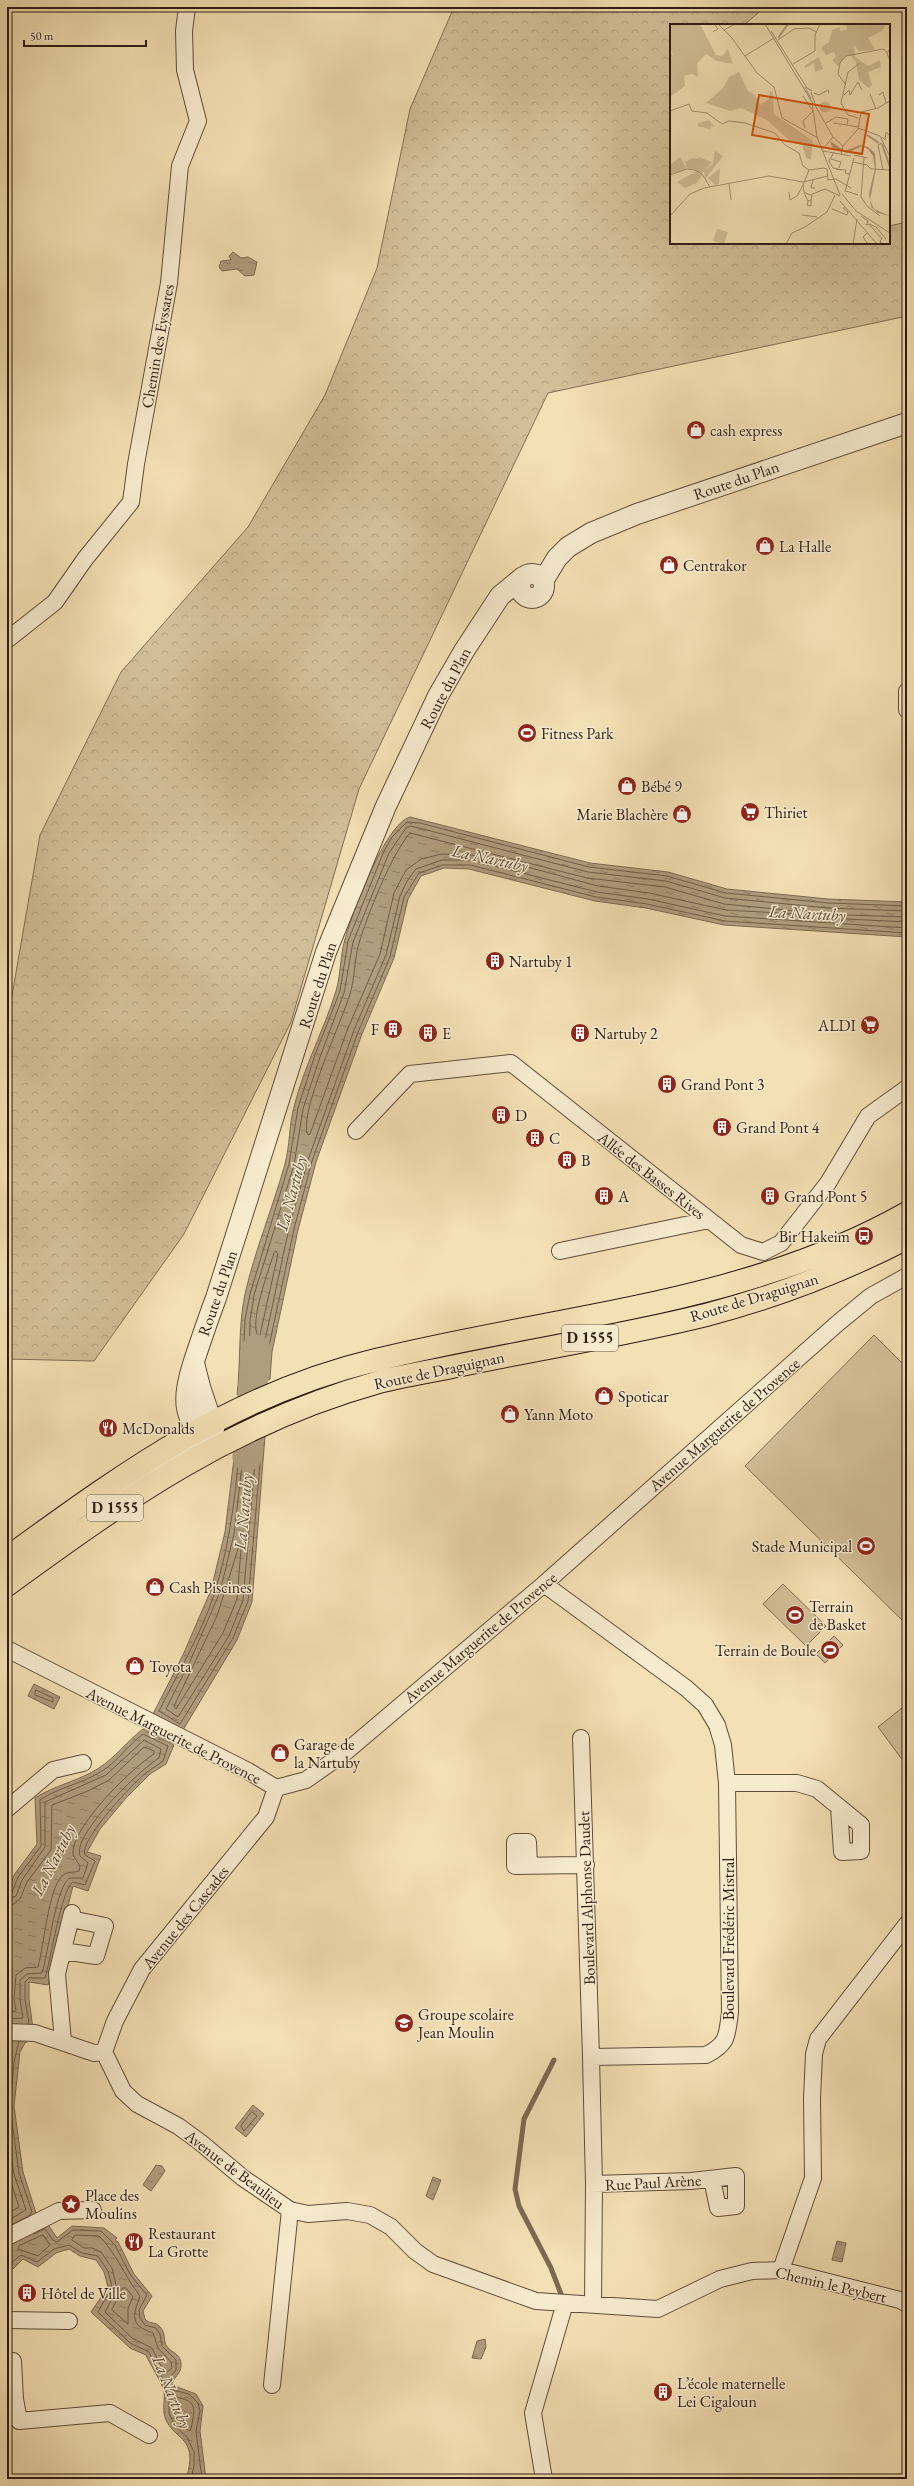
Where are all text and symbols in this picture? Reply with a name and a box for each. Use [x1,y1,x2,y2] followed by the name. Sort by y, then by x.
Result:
[24,22,146,48] scale bar
[670,24,890,244] inset map
[30,28,54,44] text: 50 m
[136,282,179,410] street label: Chemin des Eyssares
[685,419,707,441] shop icon: cash express
[710,420,782,441] place label: cash express
[690,456,782,505] street label: Route du Plan
[754,535,776,557] shop icon: La Halle
[779,536,831,557] place label: La Halle
[658,554,680,576] shop icon: Centrakor
[683,555,747,576] place label: Centrakor
[415,643,476,733] street label: Route du Plan
[516,722,538,744] sports icon: Fitness Park
[541,723,614,744] place label: Fitness Park
[616,775,638,797] shop icon: Bébé 9
[641,776,682,797] place label: Bébé 9
[739,801,761,823] supermarket icon: Thiriet
[764,802,807,823] place label: Thiriet
[671,803,693,825] shop icon: Marie Blachère
[577,804,668,825] place label: Marie Blachère
[449,839,530,877] water label: La Nartuby
[767,900,846,926] water label: La Nartuby
[294,939,341,1031] street label: Route du Plan
[484,950,506,972] building icon: Nartuby 1
[509,951,573,972] place label: Nartuby 1
[859,1014,881,1036] supermarket icon: ALDI
[817,1015,857,1036] place label: ALDI
[382,1018,404,1040] building icon: F
[371,1019,379,1040] place label: F
[417,1022,439,1044] building icon: E
[569,1022,591,1044] building icon: Nartuby 2
[442,1023,451,1044] place label: E
[594,1023,658,1044] place label: Nartuby 2
[656,1073,678,1095] building icon: Grand Pont 3
[681,1074,765,1095] place label: Grand Pont 3
[490,1104,512,1126] building icon: D
[515,1105,527,1126] place label: D
[711,1116,733,1138] building icon: Grand Pont 4
[736,1117,820,1138] place label: Grand Pont 4
[524,1127,546,1149] building icon: C
[594,1127,710,1223] street label: Allée des Basses Rives
[549,1128,560,1149] place label: C
[556,1149,578,1171] building icon: B
[581,1150,590,1171] place label: B
[270,1153,312,1234] water label: La Nartuby
[593,1185,615,1207] building icon: A
[759,1185,781,1207] building icon: Grand Pont 5
[618,1186,629,1206] place label: A
[784,1186,867,1207] place label: Grand Pont 5
[853,1225,875,1247] bus stop icon: Bir Hakeim
[779,1226,851,1247] place label: Bir Hakeim
[193,1247,242,1339] street label: Route du Plan
[687,1268,821,1327] street label: Route de Draguignan
[562,1325,618,1351] road number: D 1555
[372,1346,507,1395] street label: Route de Draguignan
[644,1353,804,1496] street label: Avenue Marguerite de Provence
[593,1385,615,1407] shop icon: Spoticar
[618,1386,669,1407] place label: Spoticar
[499,1403,521,1425] shop icon: Yann Moto
[524,1404,593,1425] place label: Yann Moto
[97,1417,119,1439] restaurant icon: McDonalds
[122,1418,195,1439] place label: McDonalds
[229,1473,257,1552] water label: La Nartuby
[87,1495,143,1521] road number: D 1555
[855,1535,877,1557] sports icon: Stade Municipal
[752,1536,852,1557] place label: Stade Municipal
[399,1567,561,1708] street label: Avenue Marguerite de Provence
[144,1576,166,1598] shop icon: Cash Piscines
[169,1577,252,1598] place label: Cash Piscines
[809,1596,866,1635] place label: Terrain de Basket
[784,1604,806,1626] sports icon: Terrain de Basket
[819,1639,841,1661] sports icon: Terrain de Boule
[715,1640,816,1661] place label: Terrain de Boule
[124,1655,146,1677] shop icon: Toyota
[149,1656,192,1677] place label: Toyota
[82,1682,265,1789] street label: Avenue Marguerite de Provence
[294,1734,361,1773] place label: Garage de la Nartuby
[269,1742,291,1764] shop icon: Garage de la Nartuby
[573,1811,600,1985] street label: Boulevard Alphonse Daudet
[25,1821,80,1900] water label: La Nartuby
[718,1858,739,2020] street label: Boulevard Frédéric Mistral
[137,1861,233,1974] street label: Avenue des Cascades
[416,2004,514,2043] place label: Groupe scolaire Jean Moulin
[393,2012,415,2034] school or university icon: Groupe scolaire Jean Moulin
[180,2124,289,2214] street label: Avenue de Beaulieu
[604,2169,702,2196] street label: Rue Paul Arène
[85,2185,139,2224] place label: Place des Moulins
[60,2193,82,2215] place icon: Place des Moulins
[148,2223,216,2262] place label: Restaurant La Grotte
[123,2231,145,2253] restaurant icon: Restaurant La Grotte
[773,2262,888,2307] street label: Chemin le Peybert
[16,2282,38,2304] building icon: Hôtel de Ville
[41,2283,126,2304] place label: Hôtel de Ville
[147,2351,197,2432] water label: La Nartuby
[677,2373,785,2412] place label: L’école maternelle Lei Cigaloun
[652,2381,674,2403] building icon: L’école maternelle Lei Cigaloun

